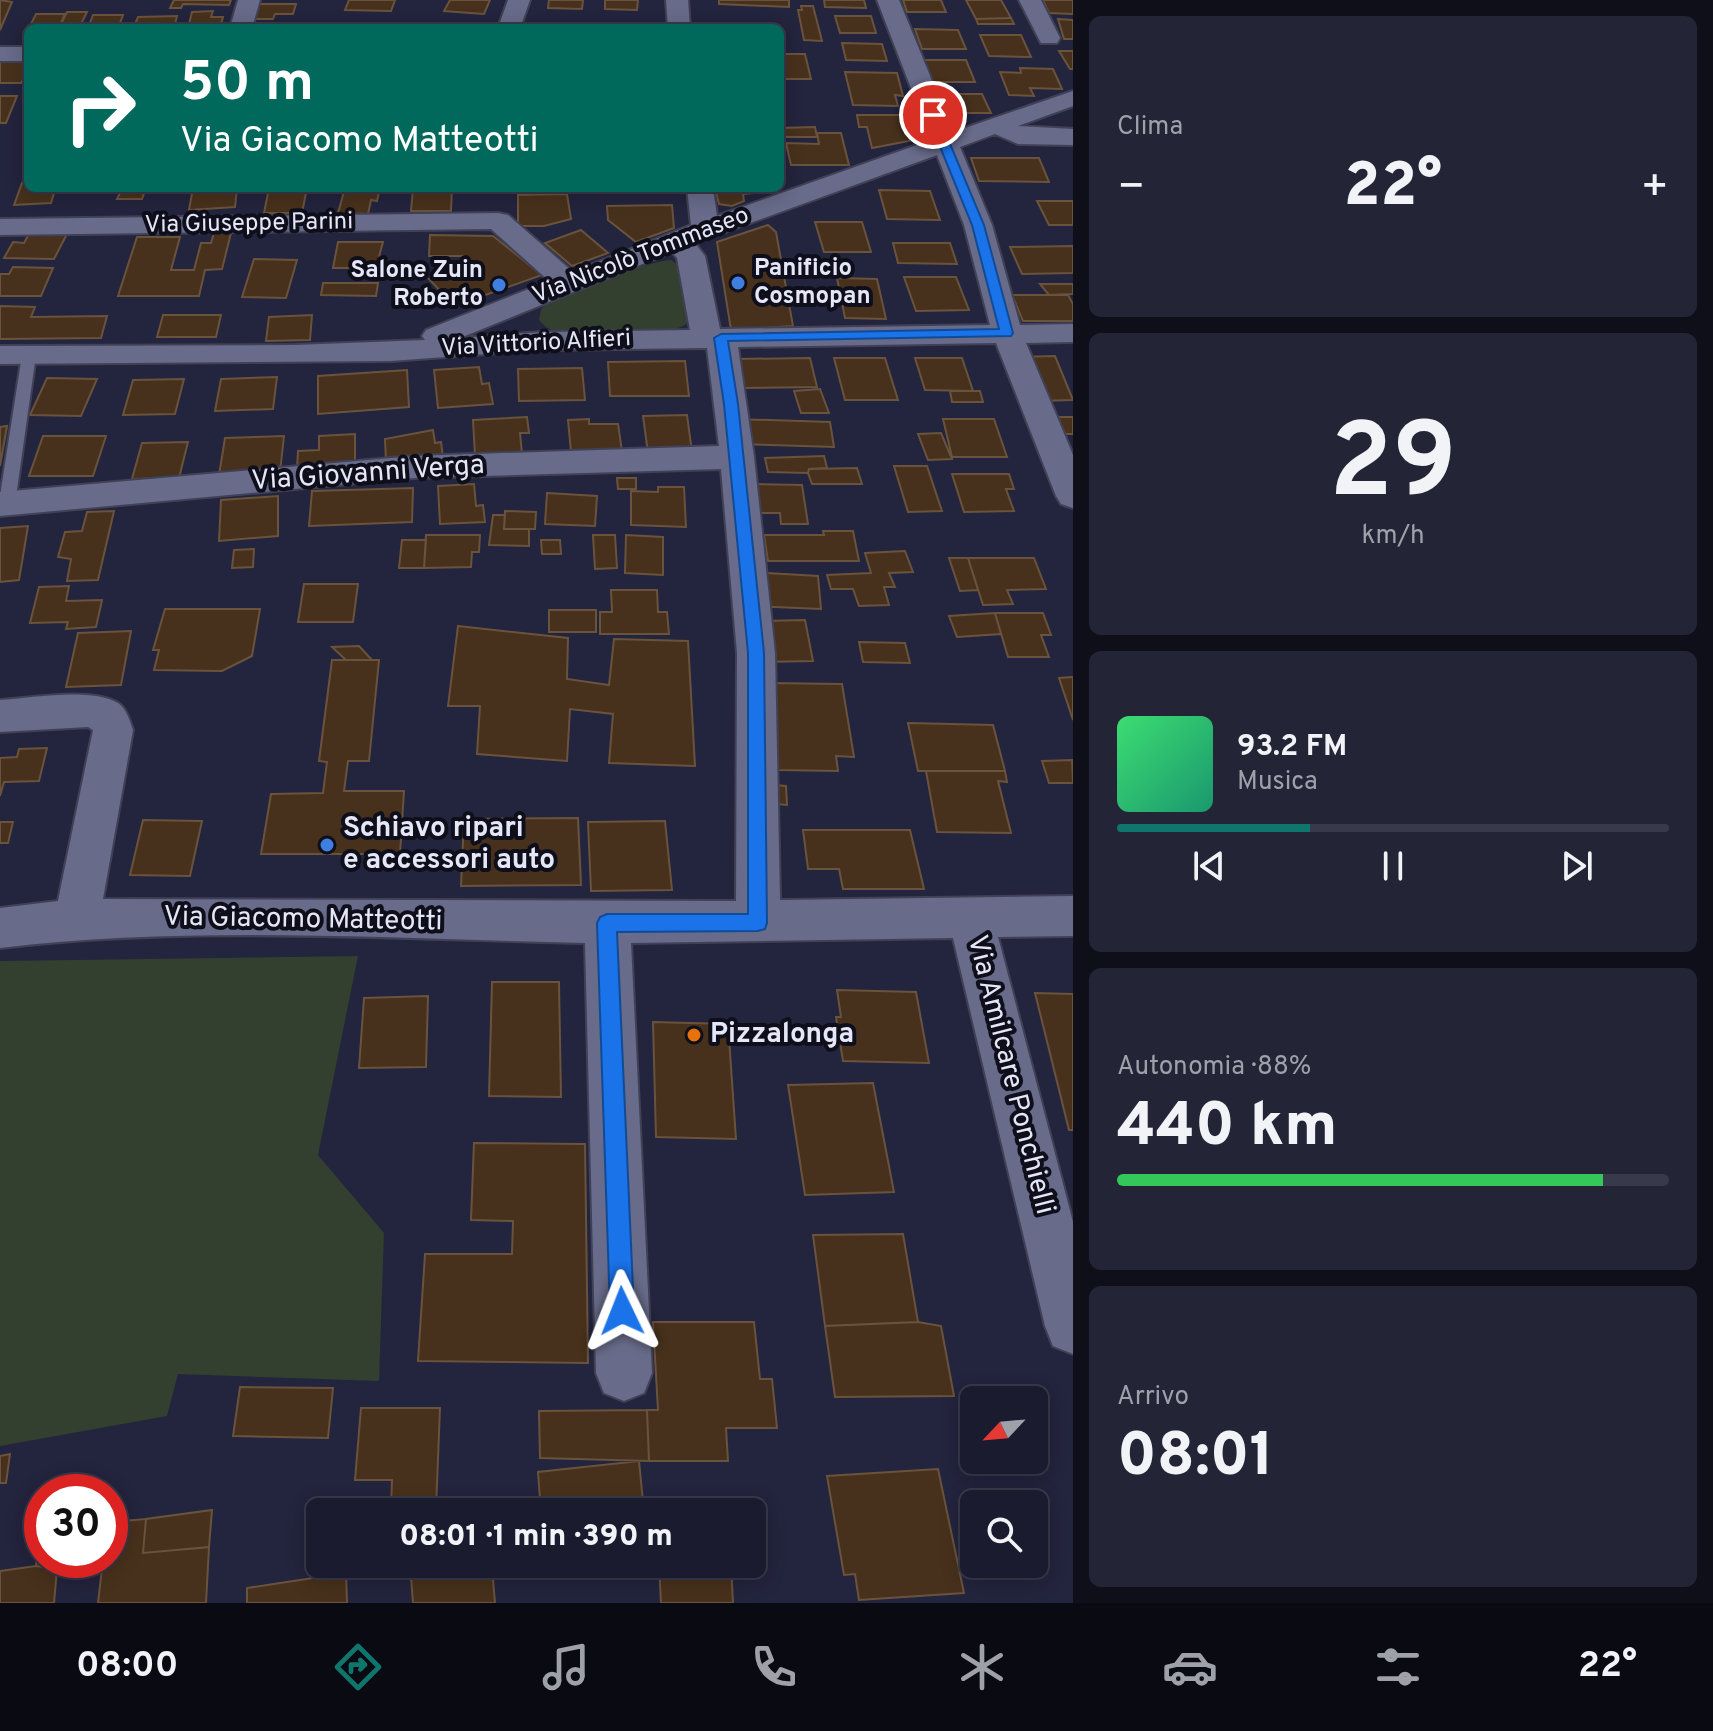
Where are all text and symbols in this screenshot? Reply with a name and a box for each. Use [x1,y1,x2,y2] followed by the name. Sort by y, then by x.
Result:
[180,50,314,120] text: 50 m
[48,56,152,160] icon: right
[899,81,967,149] pin
[911,93,955,137] icon: arrive
[1117,111,1183,144] text: Clima
[180,119,539,165] text: Via Giacomo Matteotti
[1344,151,1442,227] text: 22°
[1117,161,1145,217] text: −
[1641,161,1669,217] text: +
[528,201,754,311] street label: Via Nicolò Tommaseo
[144,207,354,241] street label: Via Giuseppe Parini
[754,254,871,312] place label: Panificio Cosmopan
[350,256,483,314] place label: Salone Zuin Roberto
[729,274,747,292] marker: Panificio Cosmopan
[490,276,508,294] marker: Salone Zuin Roberto
[440,324,632,364] street label: Via Vittorio Alfieri
[1329,402,1457,534] text: 29
[250,448,486,500] street label: Via Giovanni Verga
[1361,520,1425,553] text: km/h
[1237,729,1347,766] text: 93.2 FM
[1237,766,1318,799] text: Musica
[343,811,555,879] place label: Schiavo ripari e accessori auto
[318,836,336,854] marker: Schiavo ripari e accessori auto
[1187,844,1231,888] icon: previous
[1371,844,1415,888] icon: pause
[1555,844,1599,888] icon: next
[163,900,443,940] street label: Via Giacomo Matteotti
[958,932,1062,1218] street label: Via Amilcare Ponchielli
[710,1017,854,1053] place label: Pizzalonga
[685,1026,703,1044] marker: Pizzalonga
[1117,1051,1311,1084] text: Autonomia · 88%
[1117,1091,1337,1167] text: 440 km
[580,1269,664,1353] position arrow
[1117,1381,1189,1414] text: Arrivo
[960,1386,1048,1474] north arrow
[960,1386,1048,1578] map controls
[1117,1421,1274,1497] text: 08:01
[24,1474,128,1578] speed limit sign: 30
[960,1490,1048,1578] button: search
[399,1519,673,1556] text: 08:01 · 1 min · 390 m
[330,1639,386,1695] icon: directions
[538,1639,594,1695] icon: music
[746,1639,802,1695] icon: phone
[954,1639,1010,1695] icon: climate
[1162,1639,1218,1695] icon: car
[1370,1639,1426,1695] icon: filters
[76,1644,179,1690] text: 08:00
[1578,1644,1637,1690] text: 22°

